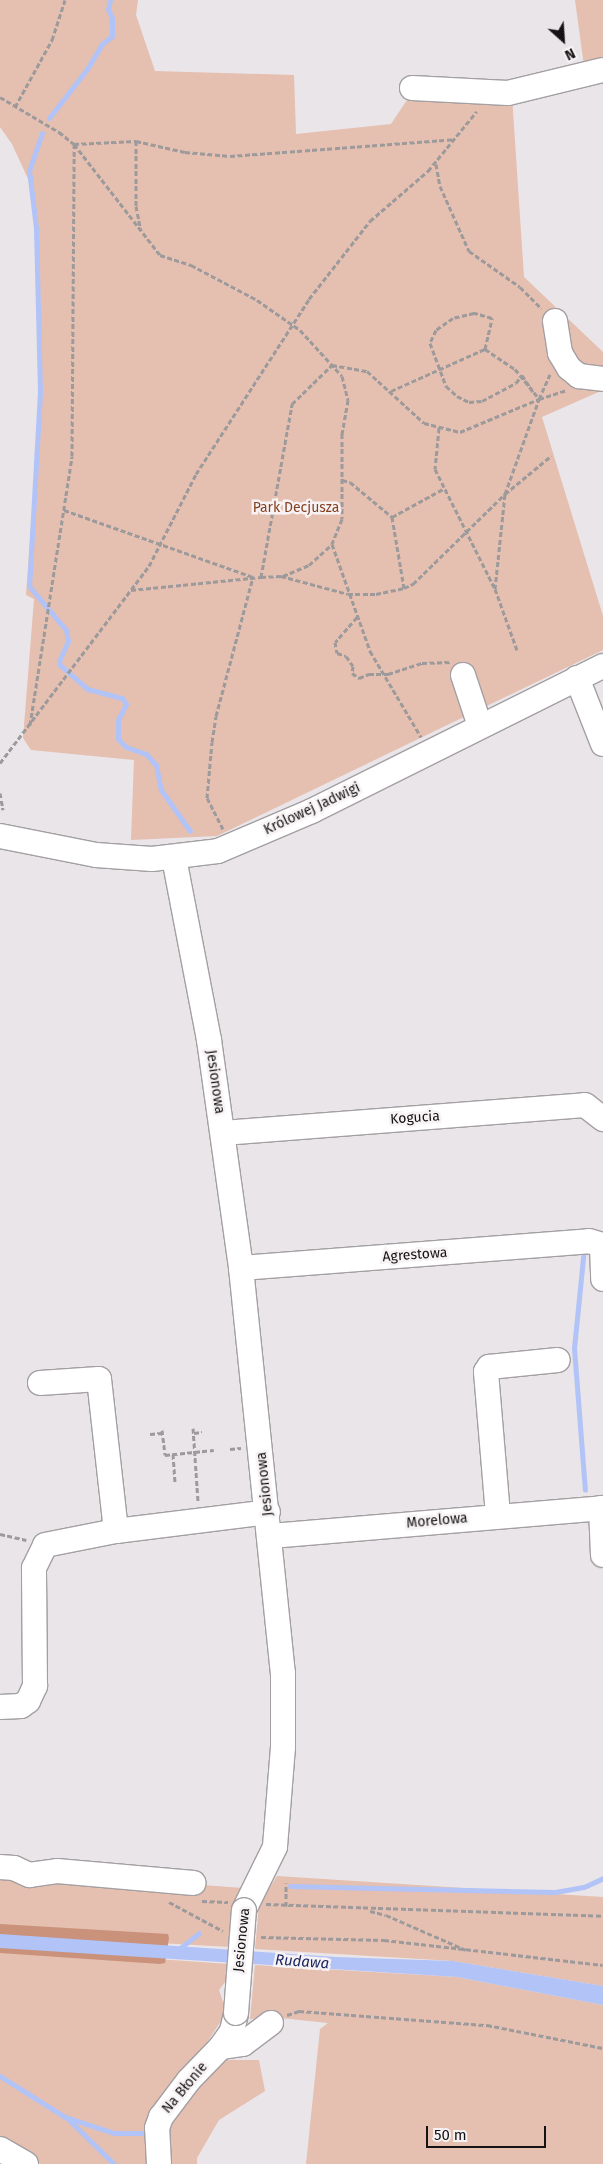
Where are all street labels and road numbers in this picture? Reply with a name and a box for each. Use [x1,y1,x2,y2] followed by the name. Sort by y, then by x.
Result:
[261,779,363,839] street label: Królowej Jadwigi
[202,1049,228,1115] street label: Jesionowa
[390,1108,440,1128] street label: Kogucia
[382,1244,448,1266] street label: Agrestowa
[253,1451,277,1517] street label: Jesionowa
[406,1510,468,1532] street label: Morelowa
[230,1907,254,1973] street label: Jesionowa
[159,2059,211,2117] street label: Na Błonie

